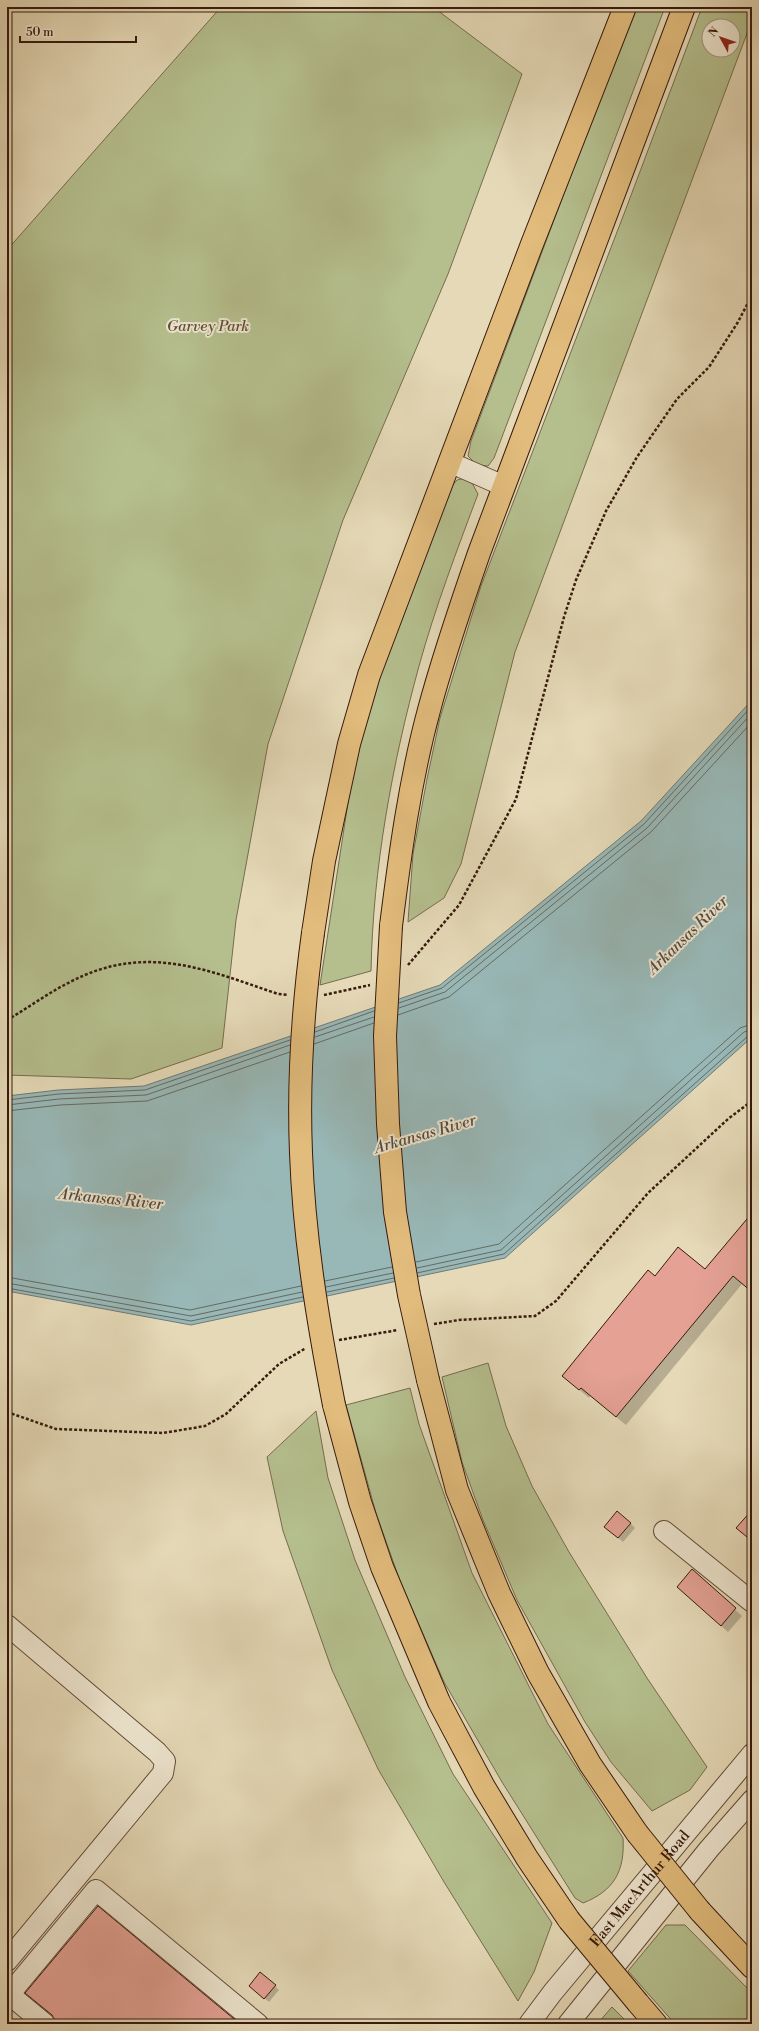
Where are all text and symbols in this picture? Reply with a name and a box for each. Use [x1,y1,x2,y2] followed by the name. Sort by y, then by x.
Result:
[20,18,136,44] scale bar
[701,18,741,58] north arrow
[706,24,722,40] text: N
[26,25,54,40] text: 50 m
[167,317,249,336] park label: Garvey Park
[642,890,733,980] water label: Arkansas River
[370,1110,479,1159] water label: Arkansas River
[56,1183,165,1215] water label: Arkansas River
[586,1826,694,1951] street label: East MacArthur Road

